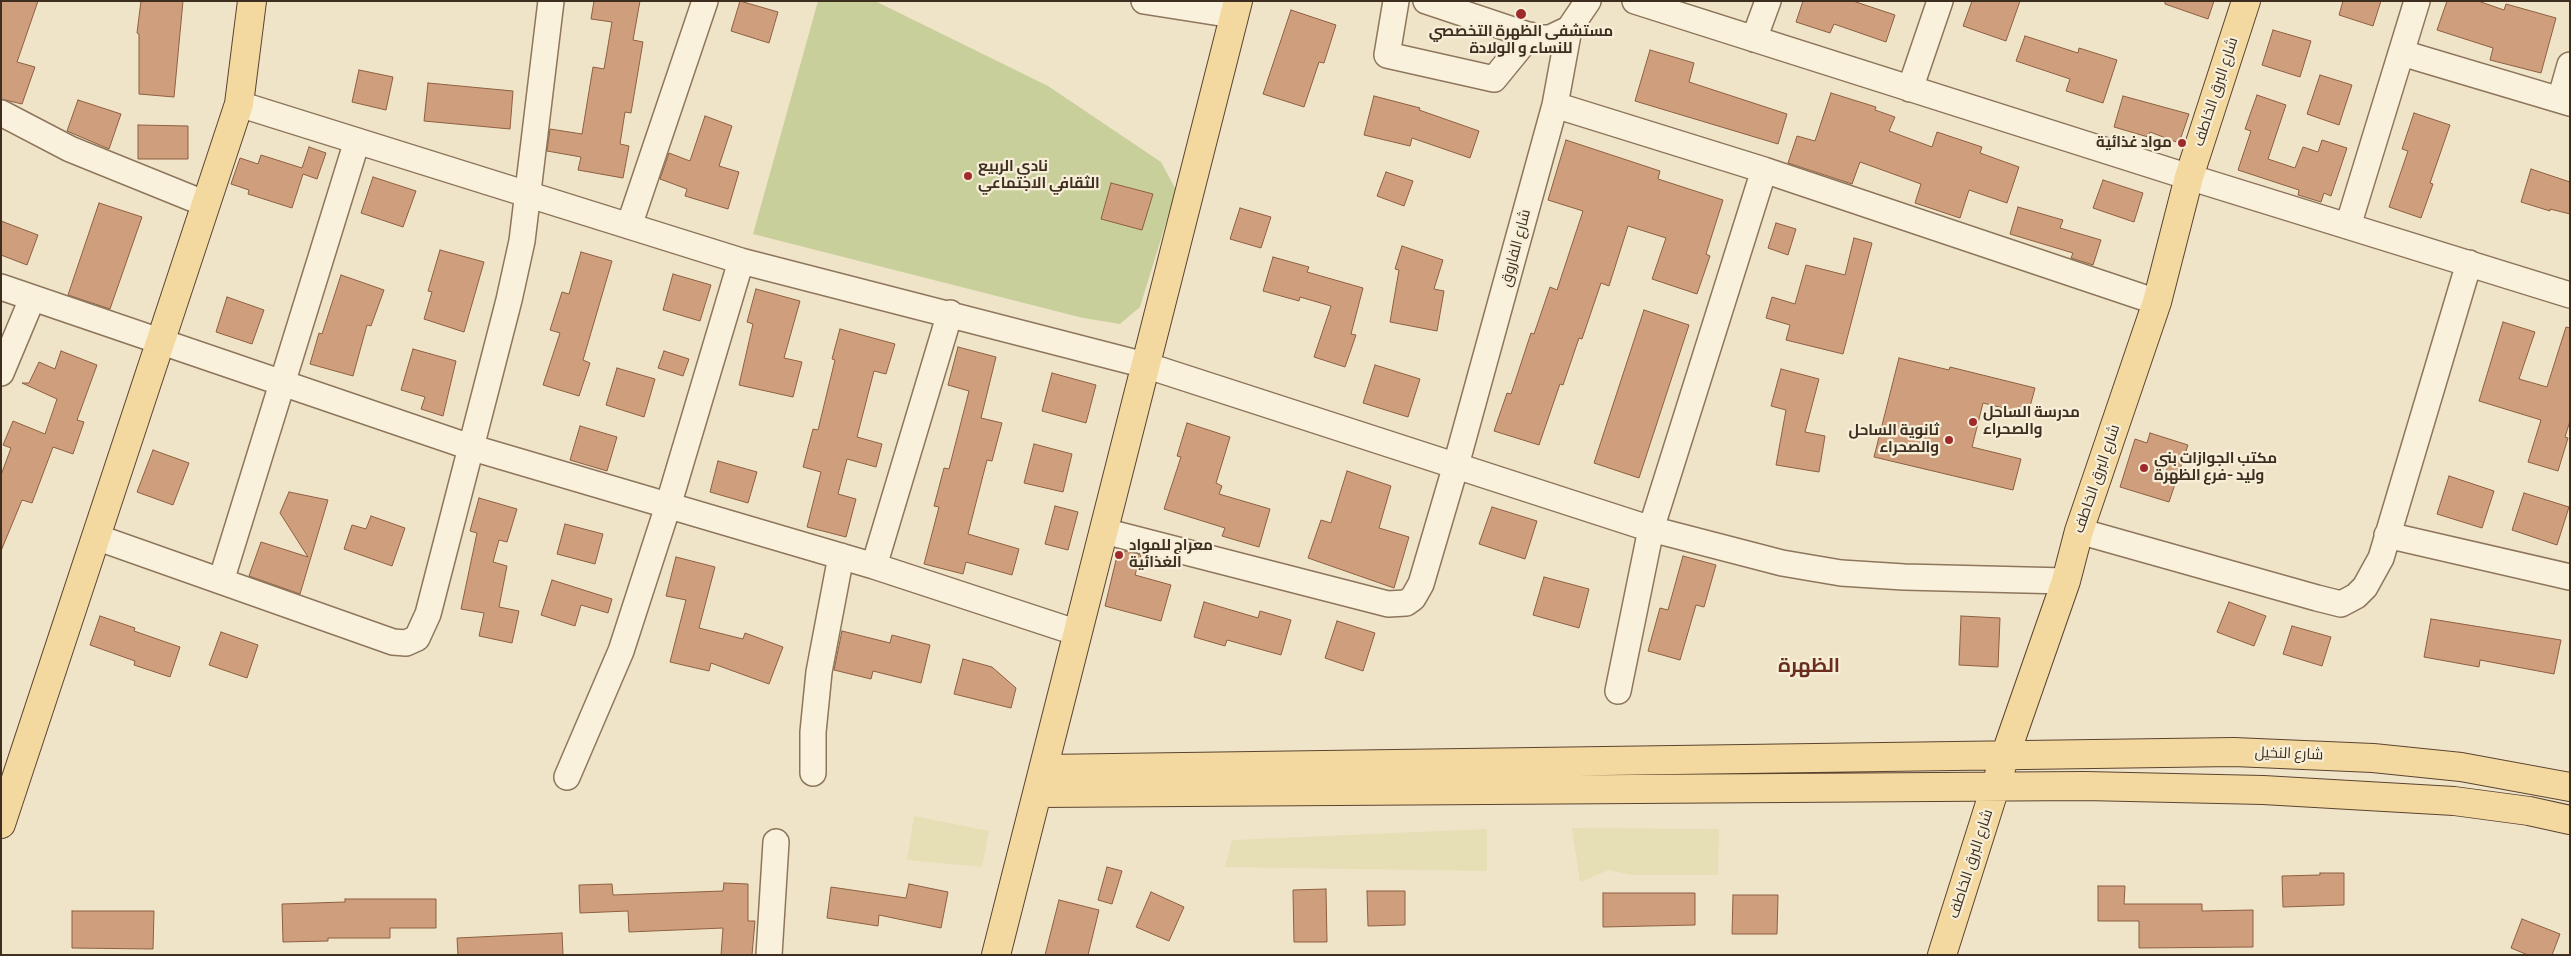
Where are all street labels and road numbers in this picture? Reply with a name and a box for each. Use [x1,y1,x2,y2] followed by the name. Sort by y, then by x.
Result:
[2190,35,2242,149] street label: شارع البرق الخاطف
[1497,207,1535,289] street label: شارع الفاروق
[2070,422,2124,536] street label: شارع البرق الخاطف
[2254,744,2324,764] street label: شارع النخيل
[1945,807,1997,921] street label: شارع البرق الخاطف

